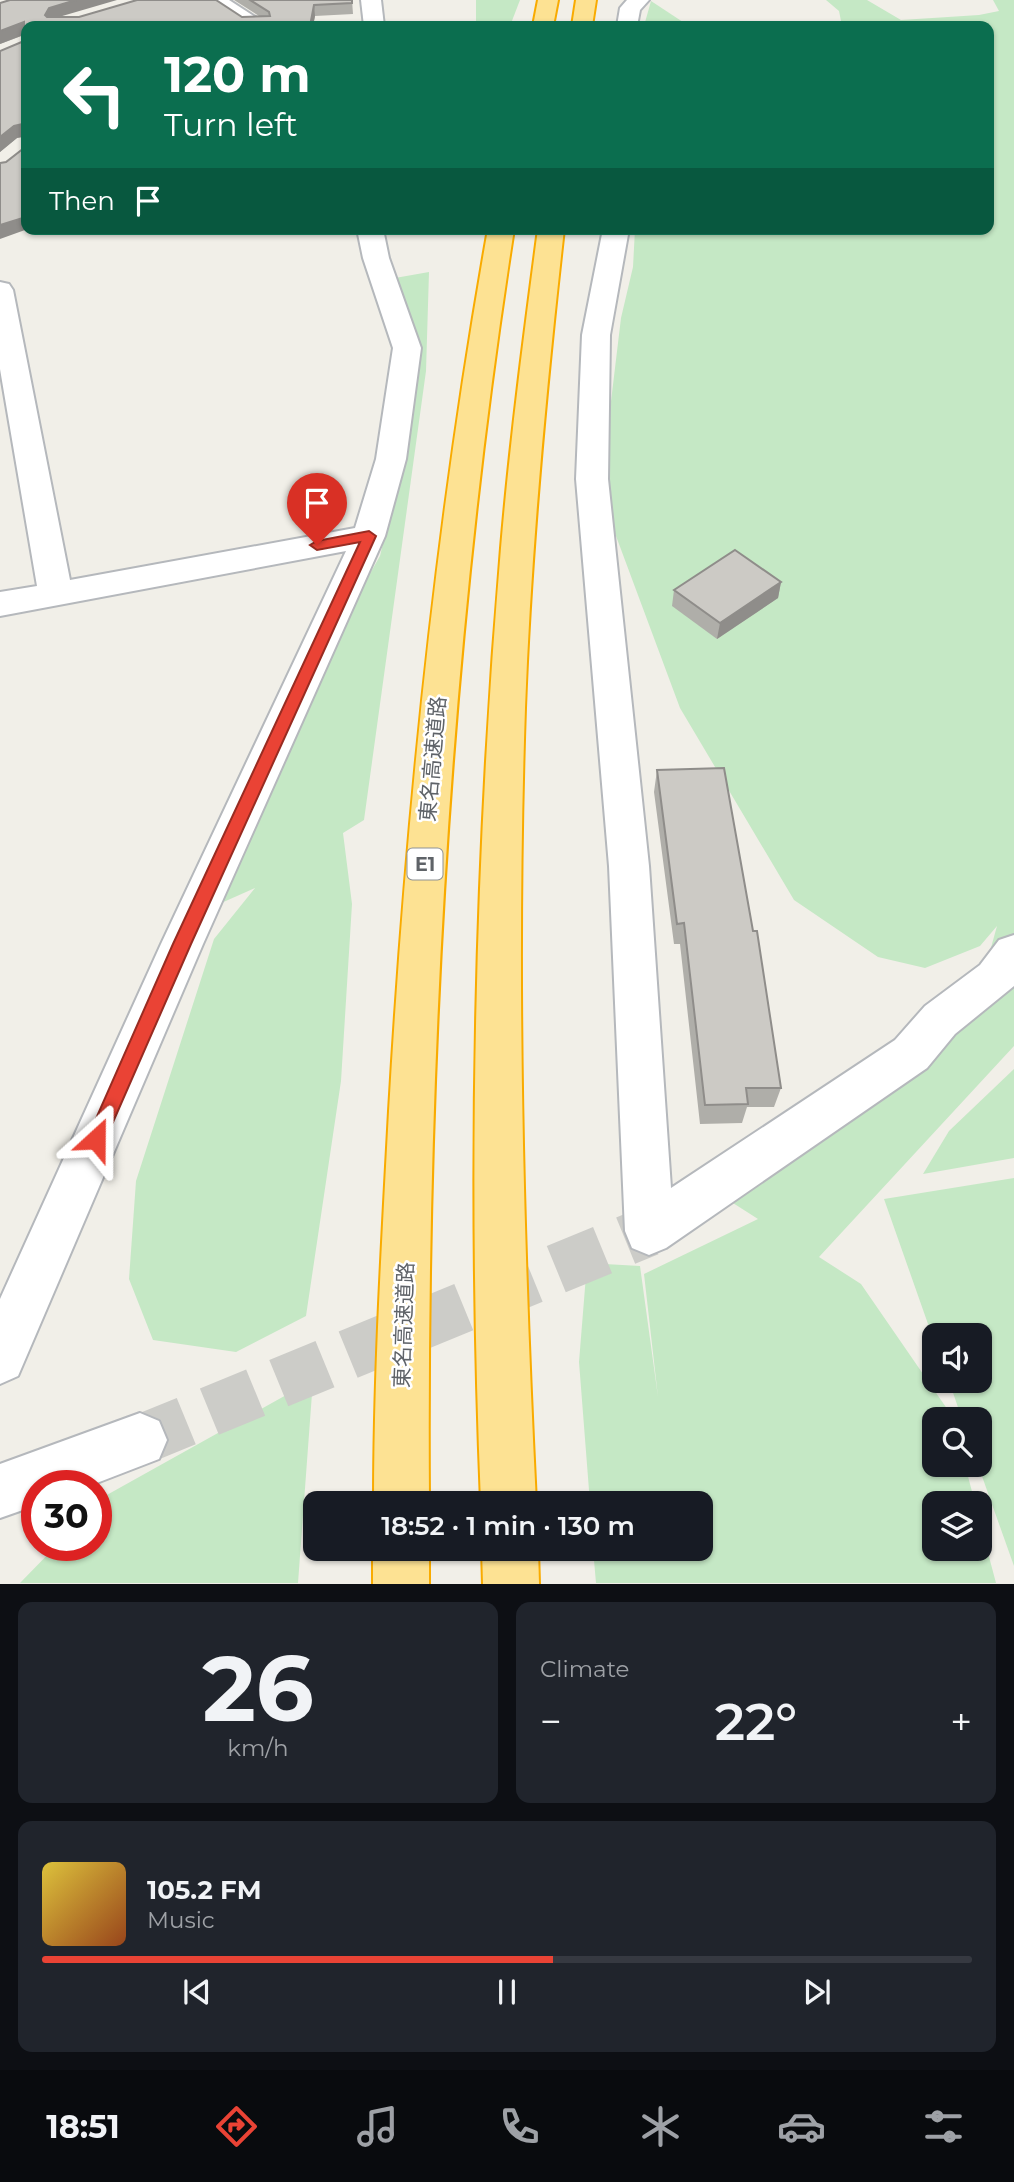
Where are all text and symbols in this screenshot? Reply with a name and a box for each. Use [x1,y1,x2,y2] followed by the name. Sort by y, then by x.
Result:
[164,45,311,104] text: 120 m
[49,49,140,140] icon: left
[164,105,298,144] text: Turn left
[129,182,167,220] icon: arrive
[49,185,115,217] text: Then
[287,473,347,545] pin
[298,484,336,522] icon: arrive
[415,695,450,823] street label: 東名高速道路
[408,848,442,880] road number: E1
[59,1102,133,1176] position arrow
[389,1262,418,1388] street label: 東名高速道路
[922,1323,992,1561] map controls
[922,1323,992,1393] button: sound
[922,1407,992,1477] button: search
[21,1470,112,1561] speed limit sign: 30
[922,1491,992,1561] button: layers
[381,1510,635,1542] text: 18:52 · 1 min · 130 m
[202,1633,314,1744] text: 26
[540,1655,629,1683] text: Climate
[715,1690,797,1753] text: 22°
[540,1698,562,1745] text: −
[950,1698,972,1745] text: +
[227,1734,289,1762] text: km/h
[147,1874,262,1906] text: 105.2 FM
[147,1906,215,1934] text: Music
[178,1973,216,2011] icon: previous
[488,1973,526,2011] icon: pause
[798,1973,836,2011] icon: next
[212,2102,261,2151] icon: directions
[353,2102,402,2151] icon: music
[495,2102,544,2151] icon: phone
[636,2102,685,2151] icon: climate
[777,2102,826,2151] icon: car
[919,2102,968,2151] icon: filters
[46,2107,120,2146] text: 18:51

